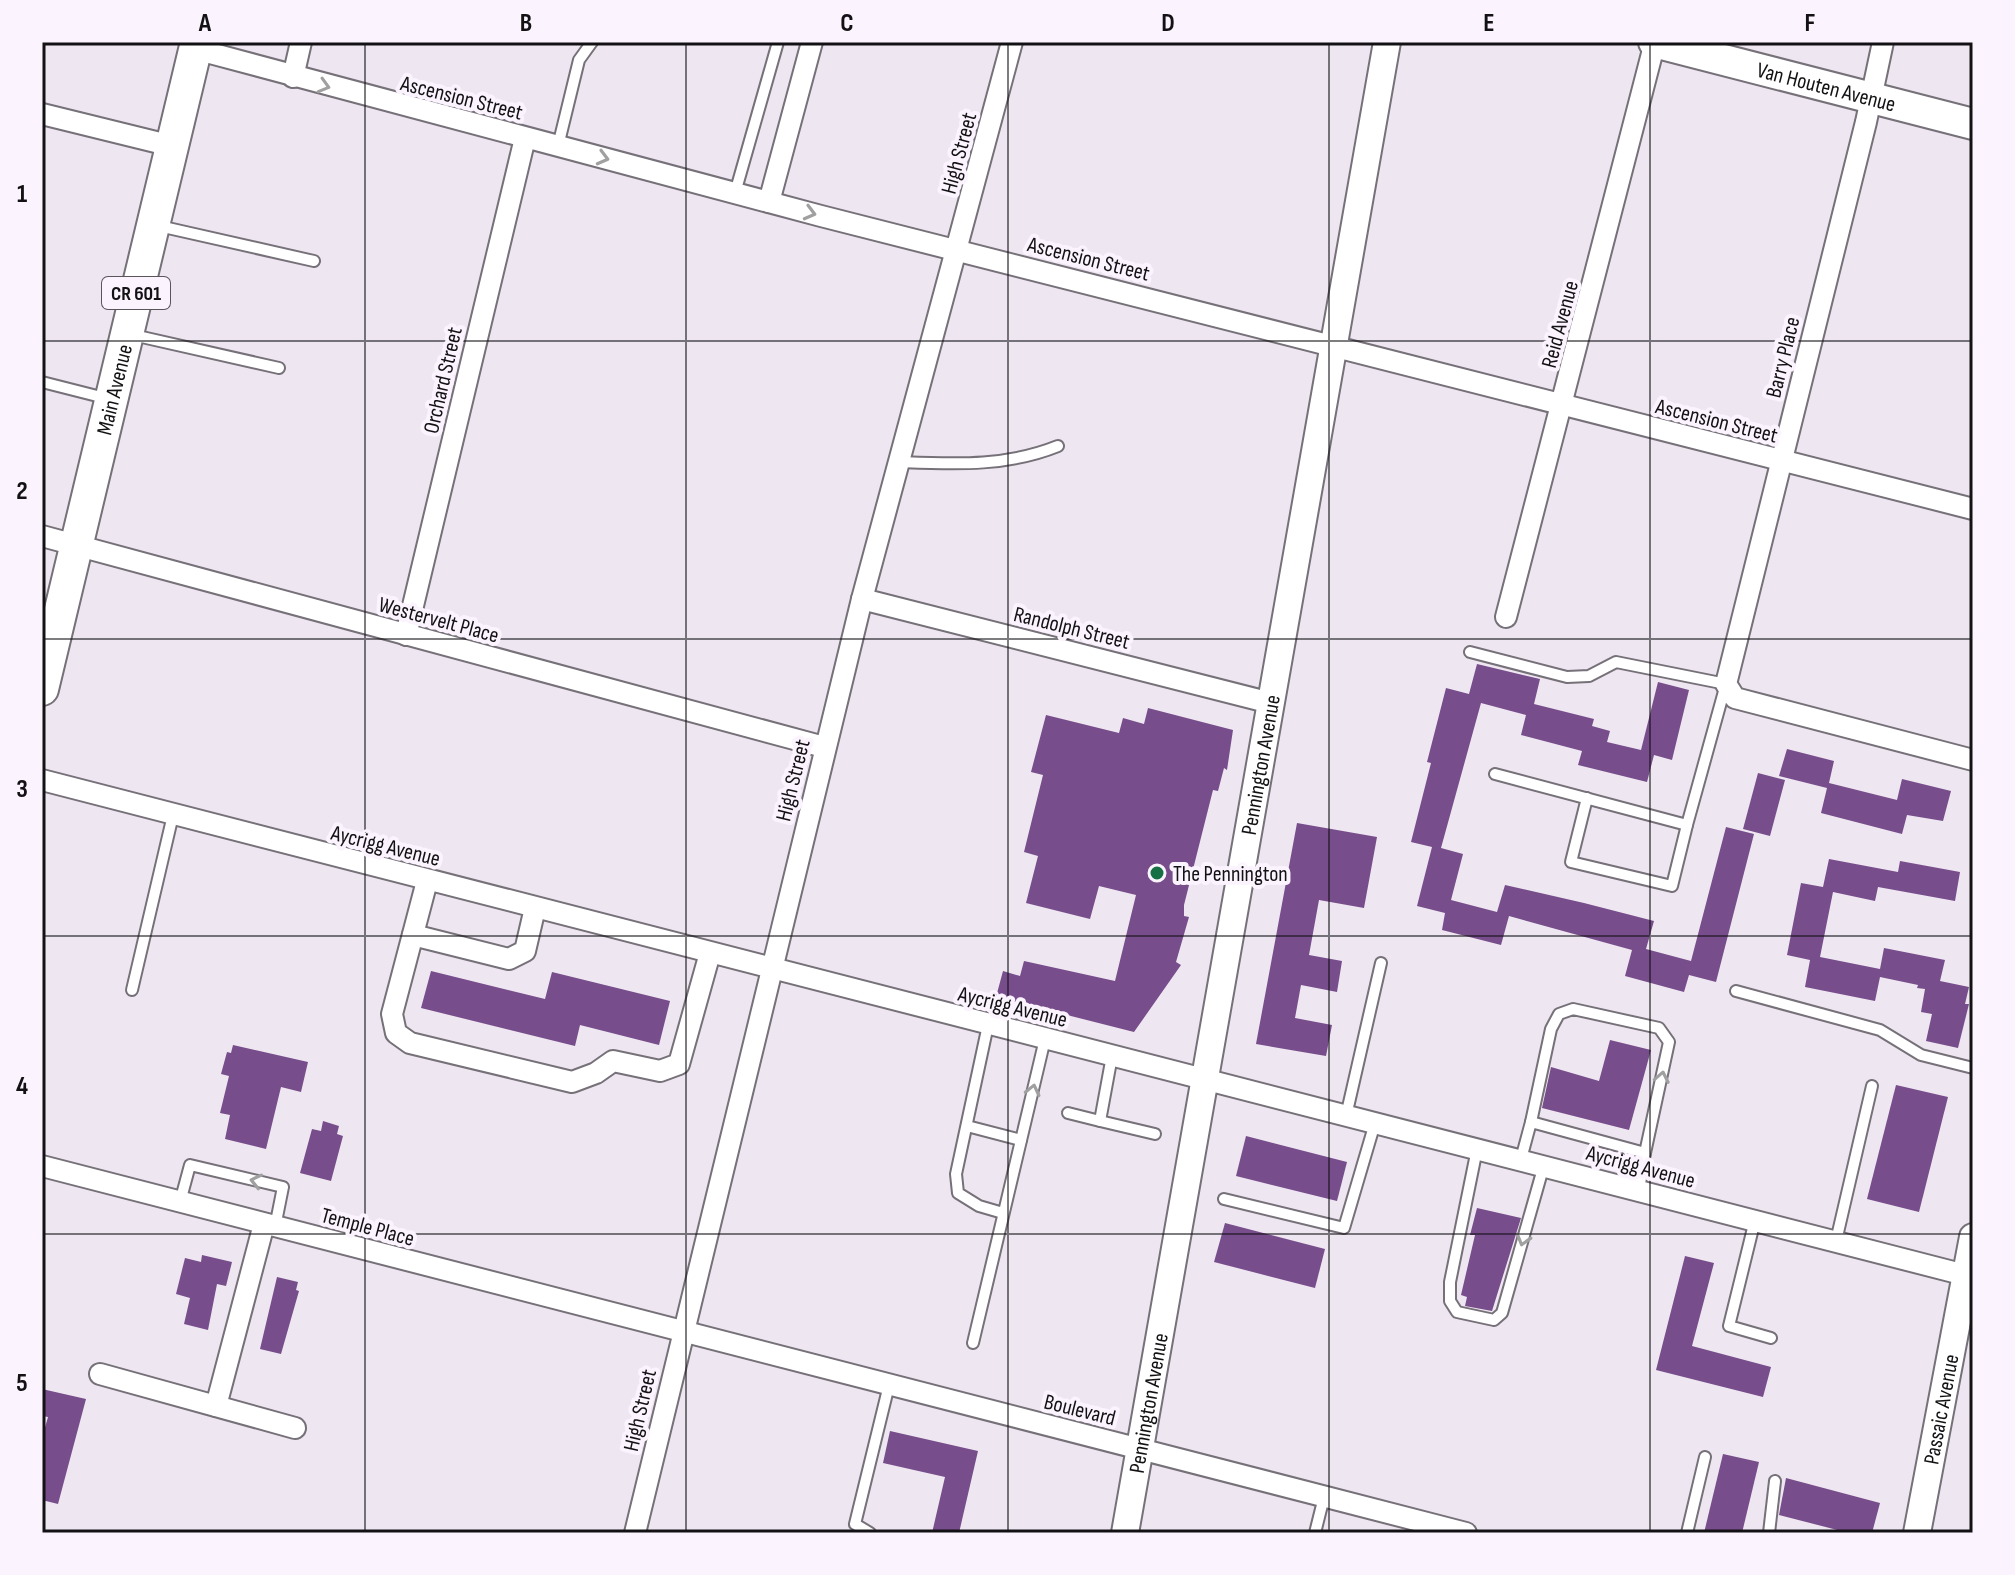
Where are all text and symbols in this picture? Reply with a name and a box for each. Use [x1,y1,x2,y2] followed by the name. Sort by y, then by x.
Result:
[198,8,212,39] text: A
[520,8,532,39] text: B
[840,8,854,39] text: C
[1161,8,1175,39] text: D
[1483,8,1495,39] text: E
[1805,8,1816,39] text: F
[1754,57,1898,119] street label: Van Houten Avenue
[397,70,526,127] street label: Ascension Street
[316,76,330,93] one-way arrow
[936,109,983,197] street label: High Street
[595,149,609,166] one-way arrow
[17,179,27,210] text: 1
[803,203,817,220] one-way arrow
[1024,231,1153,288] street label: Ascension Street
[102,277,170,309] road number: CR 601
[1536,278,1585,371] street label: Reid Avenue
[1760,314,1807,401] street label: Barry Place
[418,324,469,436] street label: Orchard Street
[91,342,139,438] street label: Main Avenue
[1652,393,1781,450] street label: Ascension Street
[16,476,28,507] text: 2
[375,591,502,649] street label: Westervelt Place
[1011,601,1133,656] street label: Randolph Street
[1236,693,1287,837] street label: Pennington Avenue
[770,736,817,824] street label: High Street
[16,774,28,805] text: 3
[327,820,443,873] street label: Aycrigg Avenue
[1173,861,1288,888] place label: The Pennington
[1148,864,1166,882] marker: The Pennington
[954,981,1070,1034] street label: Aycrigg Avenue
[1653,1070,1670,1084] one-way arrow
[16,1071,28,1102] text: 4
[1023,1083,1040,1097] one-way arrow
[1582,1140,1698,1195] street label: Aycrigg Avenue
[250,1173,264,1190] one-way arrow
[318,1202,417,1253] street label: Temple Place
[1516,1233,1532,1247] one-way arrow
[1124,1331,1175,1475] street label: Pennington Avenue
[1918,1352,1966,1467] street label: Passaic Avenue
[618,1366,663,1454] street label: High Street
[16,1368,28,1399] text: 5
[1041,1389,1118,1432] street label: Boulevard

